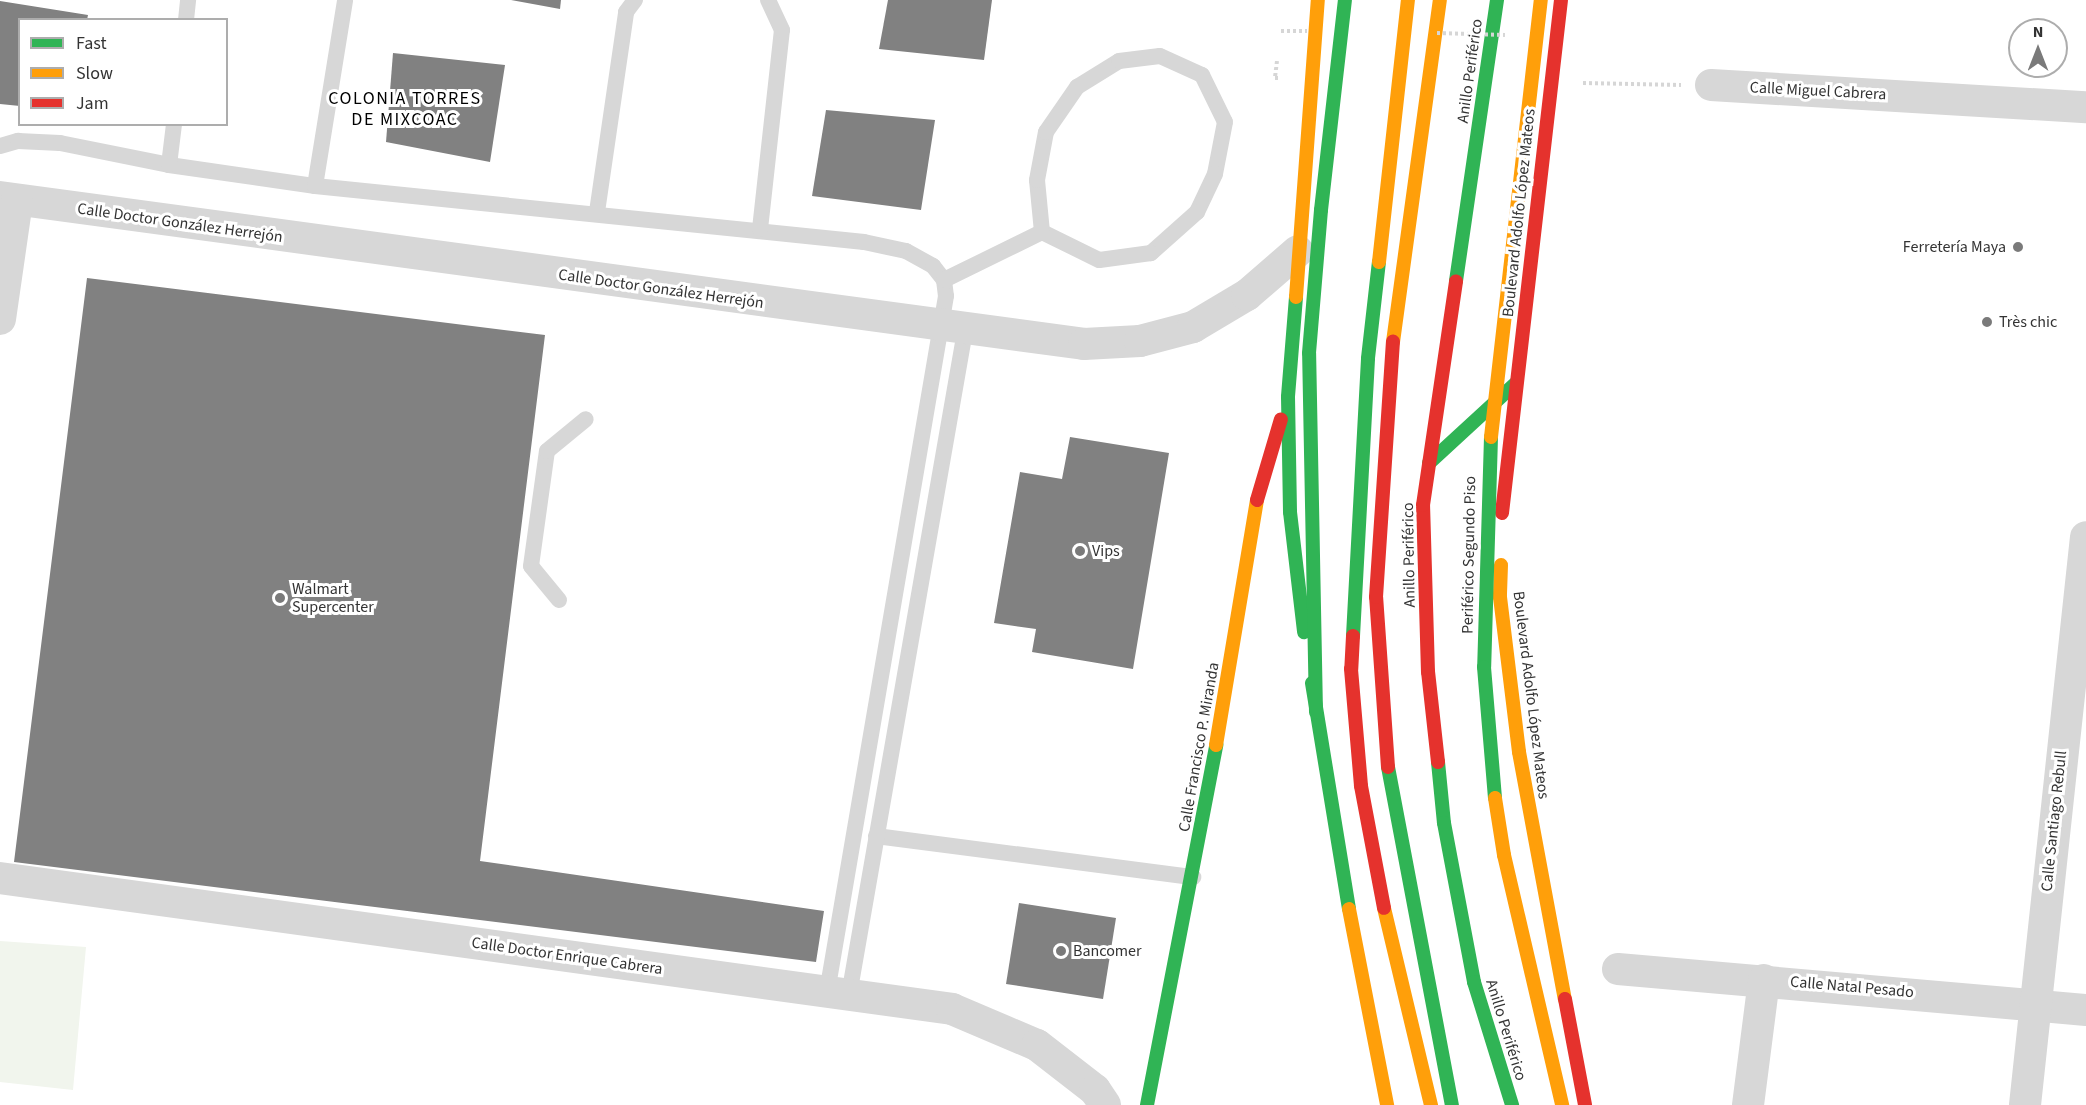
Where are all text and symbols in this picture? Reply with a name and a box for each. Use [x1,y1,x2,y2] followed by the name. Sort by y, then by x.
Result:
[18,18,228,126] legend
[1453,18,1487,124] street label: Anillo Periférico
[2008,18,2068,78] north arrow
[2033,21,2043,43] text: N
[76,31,107,56] text: Fast
[76,61,113,86] text: Slow
[1749,78,1887,104] street label: Calle Miguel Cabrera
[328,89,482,132] district label: COLONIA TORRES DE MIXCOAC
[76,91,109,116] text: Jam
[1499,108,1539,318] street label: Boulevard Adolfo López Mateos
[76,199,284,247] street label: Calle Doctor González Herrejón
[1903,237,2006,257] place label: Ferretería Maya
[2011,240,2025,254] marker: Ferretería Maya
[557,265,765,313] street label: Calle Doctor González Herrejón
[1999,312,2057,332] place label: Très chic
[1980,315,1994,329] marker: Très chic
[1458,476,1480,634] street label: Periférico Segundo Piso
[1398,502,1420,608] street label: Anillo Periférico
[1092,541,1120,561] place label: Vips
[1073,544,1087,558] marker: Vips
[292,579,374,617] place label: Walmart Supercenter
[1509,590,1553,800] street label: Boulevard Adolfo López Mateos
[273,591,287,605] marker: Walmart Supercenter
[1175,661,1223,833] street label: Calle Francisco P. Miranda
[2037,750,2071,892] street label: Calle Santiago Rebull
[470,933,664,979] street label: Calle Doctor Enrique Cabrera
[1073,941,1142,961] place label: Bancomer
[1054,944,1068,958] marker: Bancomer
[1789,972,1915,1002] street label: Calle Natal Pesado
[1481,977,1531,1083] street label: Anillo Periférico

